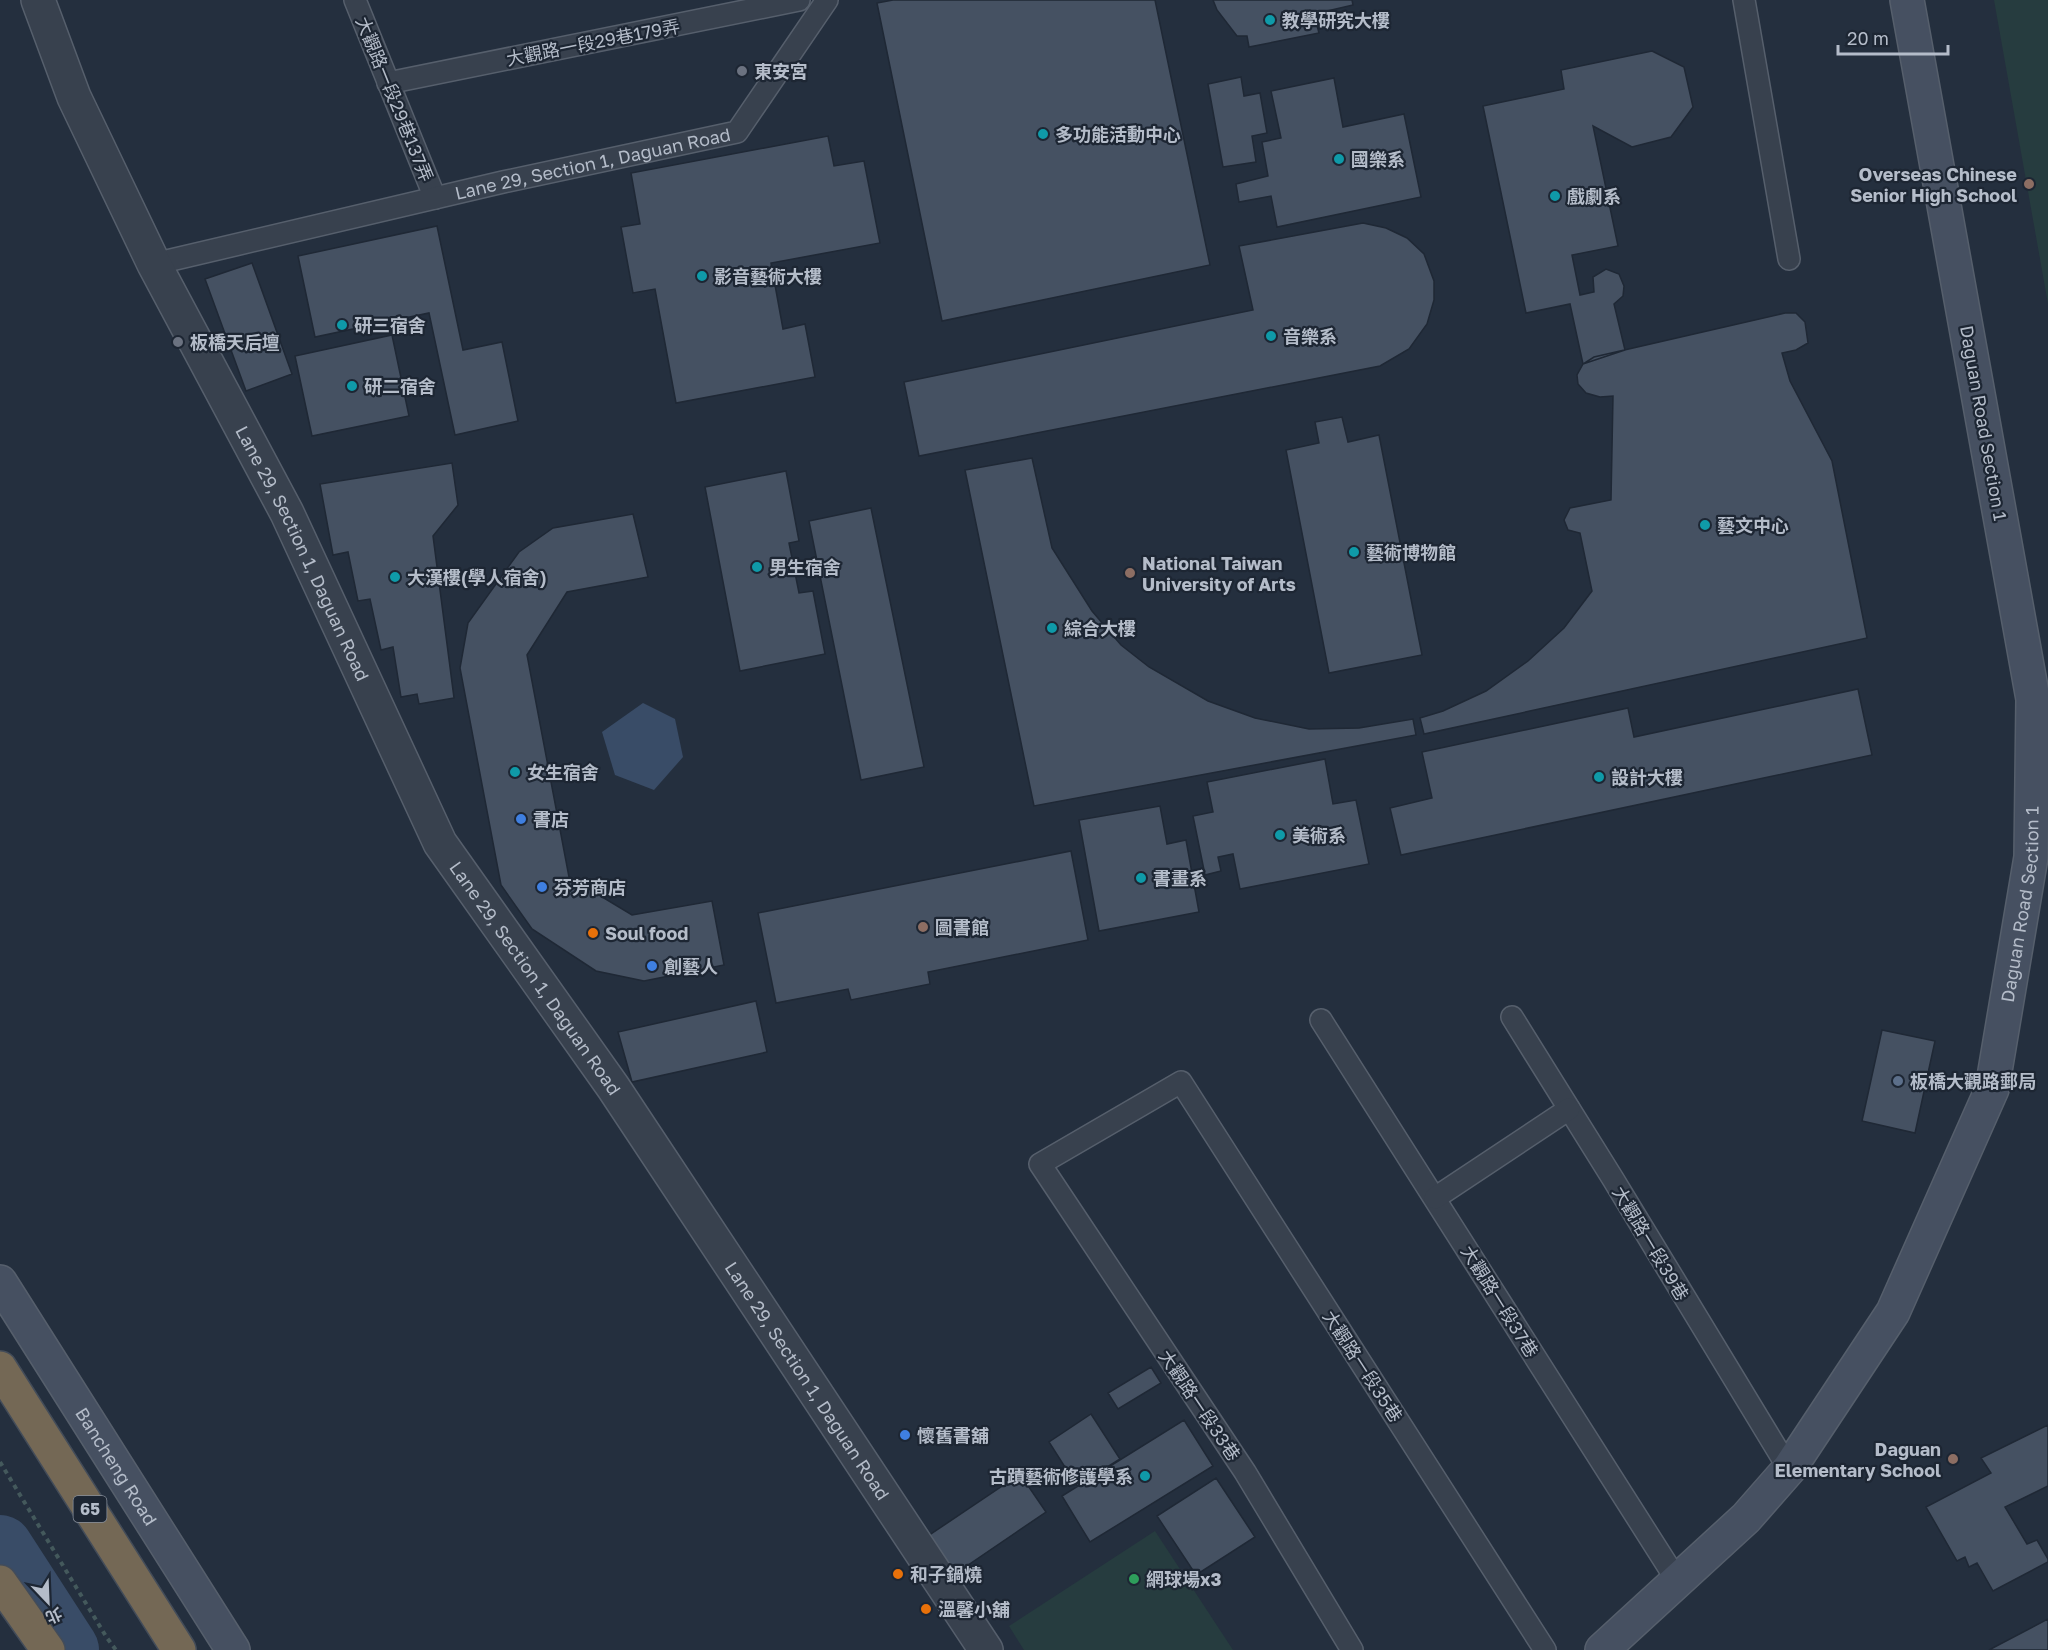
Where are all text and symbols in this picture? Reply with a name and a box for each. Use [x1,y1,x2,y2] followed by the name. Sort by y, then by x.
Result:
[1282,9,1390,31] place label: 教學研究大樓
[352,13,438,185] street label: 大觀路一段29巷137弄
[1263,13,1277,27] marker: 教學研究大樓
[504,14,682,70] street label: 大觀路一段29巷179弄
[1838,18,1948,56] scale bar
[1847,27,1889,49] text: 20 m
[754,60,808,82] place label: 東安宮
[735,64,749,78] marker: 東安宮
[453,123,732,204] street label: Lane 29, Section 1, Daguan Road
[1055,123,1181,145] place label: 多功能活動中心
[1036,127,1050,141] marker: 多功能活動中心
[1351,148,1405,170] place label: 國樂系
[1332,152,1346,166] marker: 國樂系
[1850,163,2017,206] place label: Overseas Chinese Senior High School
[2022,177,2036,191] marker: Overseas Chinese Senior High School
[1567,185,1621,207] place label: 戲劇系
[1548,189,1562,203] marker: 戲劇系
[714,265,822,287] place label: 影音藝術大樓
[695,269,709,283] marker: 影音藝術大樓
[354,314,426,336] place label: 研三宿舍
[335,318,349,332] marker: 研三宿舍
[1956,324,2012,523] street label: Daguan Road Section 1
[1283,325,1337,347] place label: 音樂系
[1264,329,1278,343] marker: 音樂系
[190,331,280,353] place label: 板橋天后壇
[171,335,185,349] marker: 板橋天后壇
[364,375,436,397] place label: 研二宿舍
[345,379,359,393] marker: 研二宿舍
[231,422,374,684] street label: Lane 29, Section 1, Daguan Road
[1717,514,1789,536] place label: 藝文中心
[1698,518,1712,532] marker: 藝文中心
[1366,541,1456,563] place label: 藝術博物館
[1347,545,1361,559] marker: 藝術博物館
[1142,552,1296,595] place label: National Taiwan University of Arts
[769,556,841,578] place label: 男生宿舍
[750,560,764,574] marker: 男生宿舍
[407,566,547,588] place label: 大漢樓(學人宿舍)
[1123,566,1137,580] marker: National Taiwan University of Arts
[388,570,402,584] marker: 大漢樓(學人宿舍)
[1064,617,1136,639] place label: 綜合大樓
[1045,621,1059,635] marker: 綜合大樓
[527,761,599,783] place label: 女生宿舍
[508,765,522,779] marker: 女生宿舍
[1611,766,1683,788] place label: 設計大樓
[1592,770,1606,784] marker: 設計大樓
[1996,806,2043,1004] street label: Daguan Road Section 1
[533,808,569,830] place label: 書店
[514,812,528,826] marker: 書店
[1292,824,1346,846] place label: 美術系
[1273,828,1287,842] marker: 美術系
[445,857,626,1099] street label: Lane 29, Section 1, Daguan Road
[1153,867,1207,889] place label: 書畫系
[1134,871,1148,885] marker: 書畫系
[554,876,626,898] place label: 芬芳商店
[535,880,549,894] marker: 芬芳商店
[935,916,989,938] place label: 圖書館
[916,920,930,934] marker: 圖書館
[605,922,688,944] place label: Soul food
[586,926,600,940] marker: Soul food
[664,955,718,977] place label: 創藝人
[645,959,659,973] marker: 創藝人
[1910,1070,2036,1092] place label: 板橋大觀路郵局
[1891,1074,1905,1088] marker: 板橋大觀路郵局
[1608,1182,1694,1304] street label: 大觀路一段39巷
[1457,1241,1543,1361] street label: 大觀路一段37巷
[721,1257,894,1504] street label: Lane 29, Section 1, Daguan Road
[1319,1306,1407,1426] street label: 大觀路一段35巷
[1155,1345,1245,1465] street label: 大觀路一段33巷
[71,1403,162,1529] street label: Bancheng Road
[917,1424,989,1446] place label: 懷舊書舖
[898,1428,912,1442] marker: 懷舊書舖
[1775,1438,1941,1481] place label: Daguan Elementary School
[1946,1452,1960,1466] marker: Daguan Elementary School
[989,1465,1133,1487] place label: 古蹟藝術修護學系
[1138,1469,1152,1483] marker: 古蹟藝術修護學系
[74,1496,106,1522] road number: 65
[910,1563,982,1585] place label: 和子鍋燒
[891,1567,905,1581] marker: 和子鍋燒
[1146,1568,1221,1590] place label: 網球場x3
[18,1572,78,1632] north arrow
[1127,1572,1141,1586] marker: 網球場x3
[938,1598,1010,1620] place label: 溫馨小舖
[919,1602,933,1616] marker: 溫馨小舖
[43,1603,65,1628] text: 北

